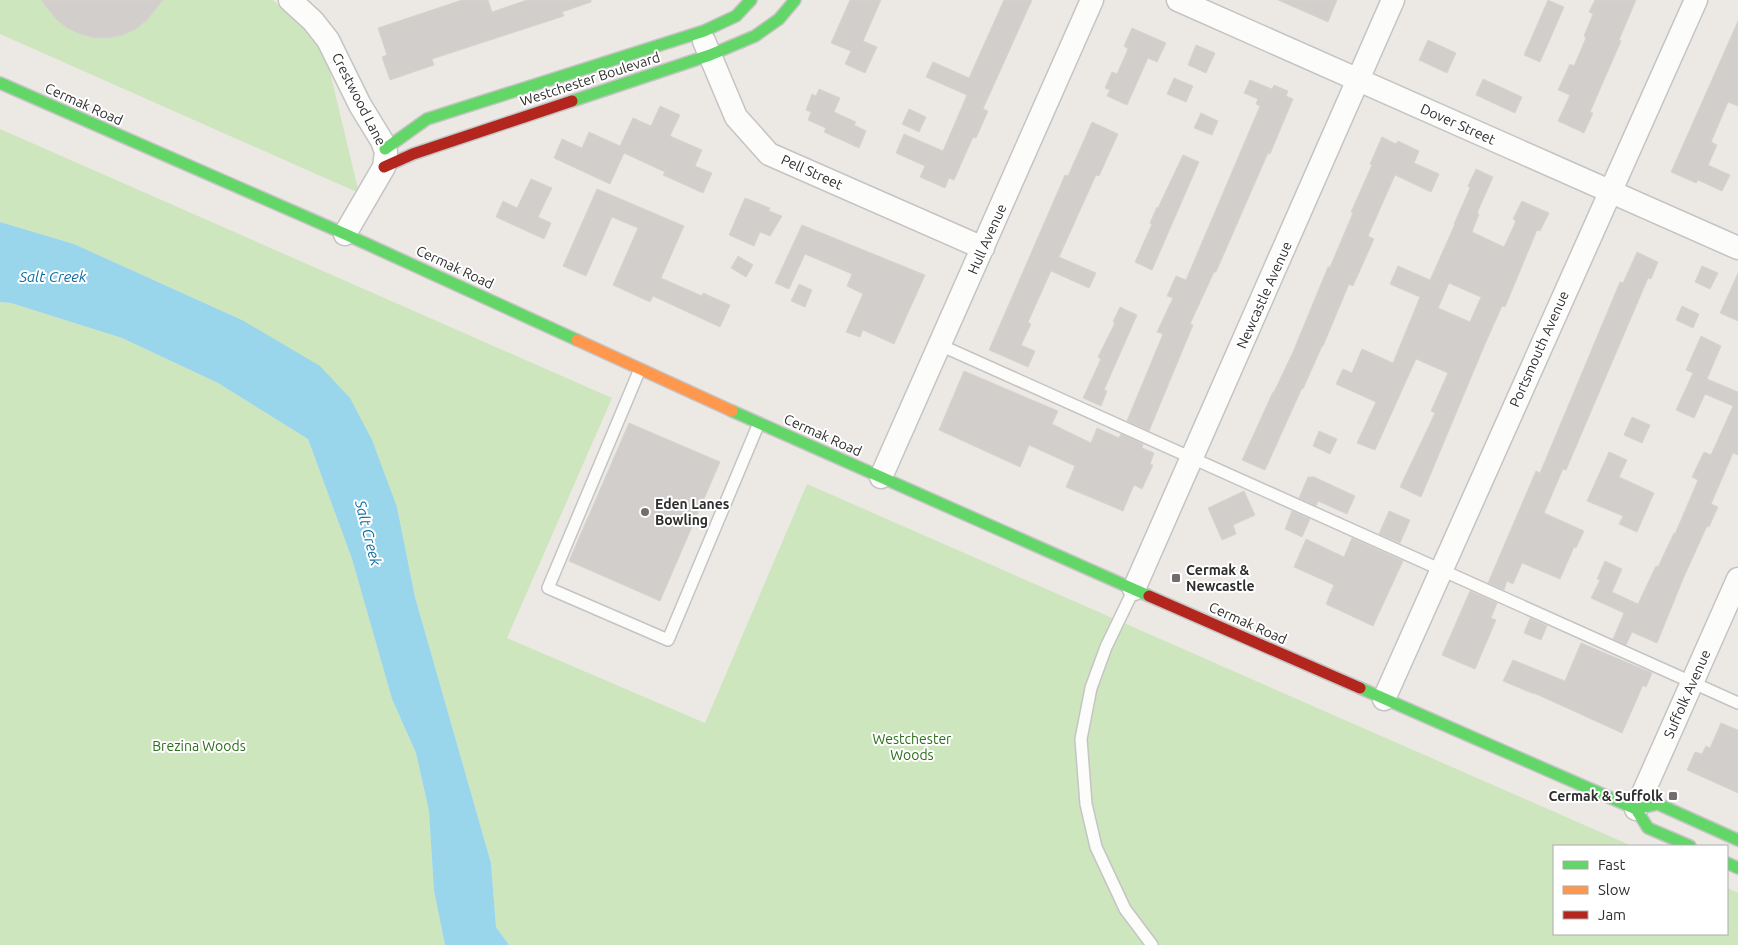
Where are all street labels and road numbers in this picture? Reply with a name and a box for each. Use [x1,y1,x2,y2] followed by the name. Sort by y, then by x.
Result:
[518,49,662,109] street label: Westchester Boulevard
[329,50,389,148] street label: Crestwood Lane
[43,80,125,128] street label: Cermak Road
[1418,100,1498,148] street label: Dover Street
[779,151,846,193] street label: Pell Street
[964,201,1010,277] street label: Hull Avenue
[1233,239,1295,351] street label: Newcastle Avenue
[414,242,496,292] street label: Cermak Road
[1506,288,1572,410] street label: Portsmouth Avenue
[782,411,864,459] street label: Cermak Road
[1207,599,1289,647] street label: Cermak Road
[1660,647,1714,741] street label: Suffolk Avenue

